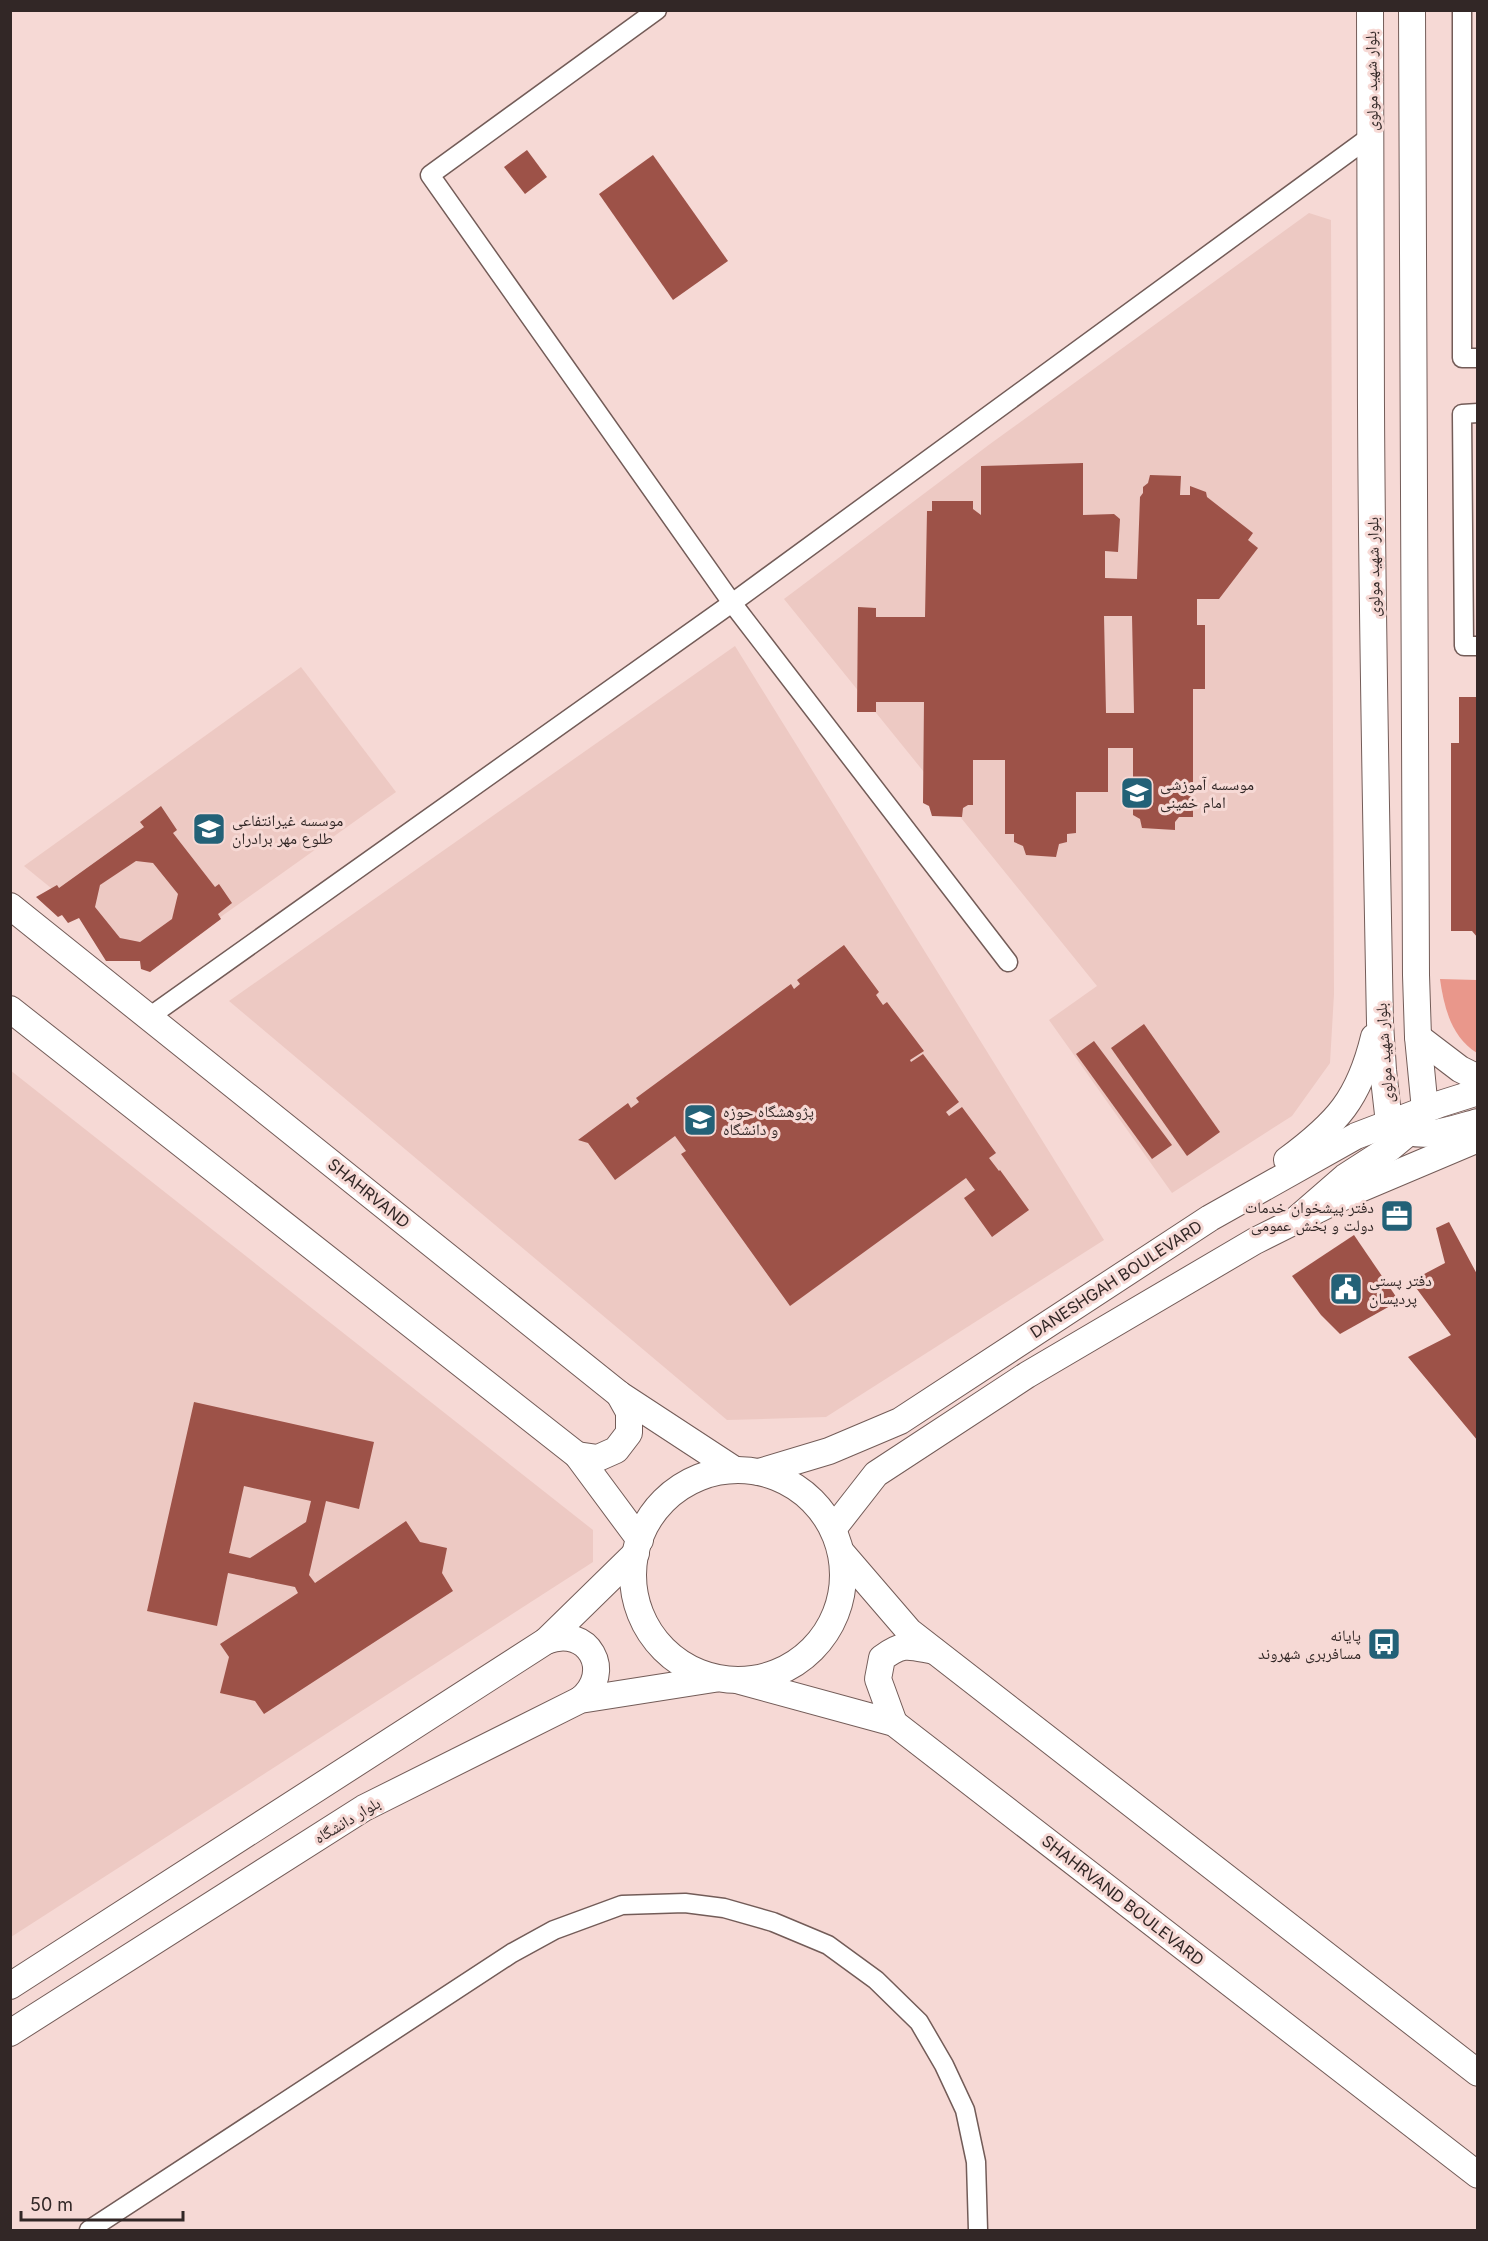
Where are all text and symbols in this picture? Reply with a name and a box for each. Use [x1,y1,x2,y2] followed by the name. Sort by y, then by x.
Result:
[1360,31,1383,131] street label: بلوار شهید مولوی
[1362,517,1385,617] street label: بلوار شهید مولوی
[1160,774,1254,813] place label: موسسه آموزشی امام خمینی
[1119,775,1155,811] school or university icon: موسسه آموزشی امام خمینی
[232,810,343,849] place label: موسسه غیرانتفاعی طلوع مهر برادران
[191,811,227,847] school or university icon: موسسه غیرانتفاعی طلوع مهر برادران
[1371,1002,1398,1104] street label: بلوار شهید مولوی
[723,1101,814,1139] place label: پژوهشگاه حوزه و دانشگاه
[682,1102,718,1138] school or university icon: پژوهشگاه حوزه و دانشگاه
[324,1154,414,1232] street label: SHAHRVAND
[1245,1197,1374,1236] place label: دفتر پیشخوان خدمات دولت و بخش عمومی
[1379,1198,1415,1234] office icon: دفتر پیشخوان خدمات دولت و بخش عمومی
[1026,1216,1206,1342] street label: DANESHGAH BOULEVARD
[1369,1270,1432,1309] place label: دفتر پستی پردیسان
[1328,1271,1364,1307] public building icon: دفتر پستی پردیسان
[1258,1625,1361,1664] place label: پایانه مسافربری شهروند
[1366,1626,1402,1662] bus stop icon: پایانه مسافربری شهروند
[310,1792,384,1848] street label: بلوار دانشگاه
[1038,1830,1208,1970] street label: SHAHRVAND BOULEVARD
[21,2184,183,2222] scale bar
[30,2194,73,2215] text: 50 m

